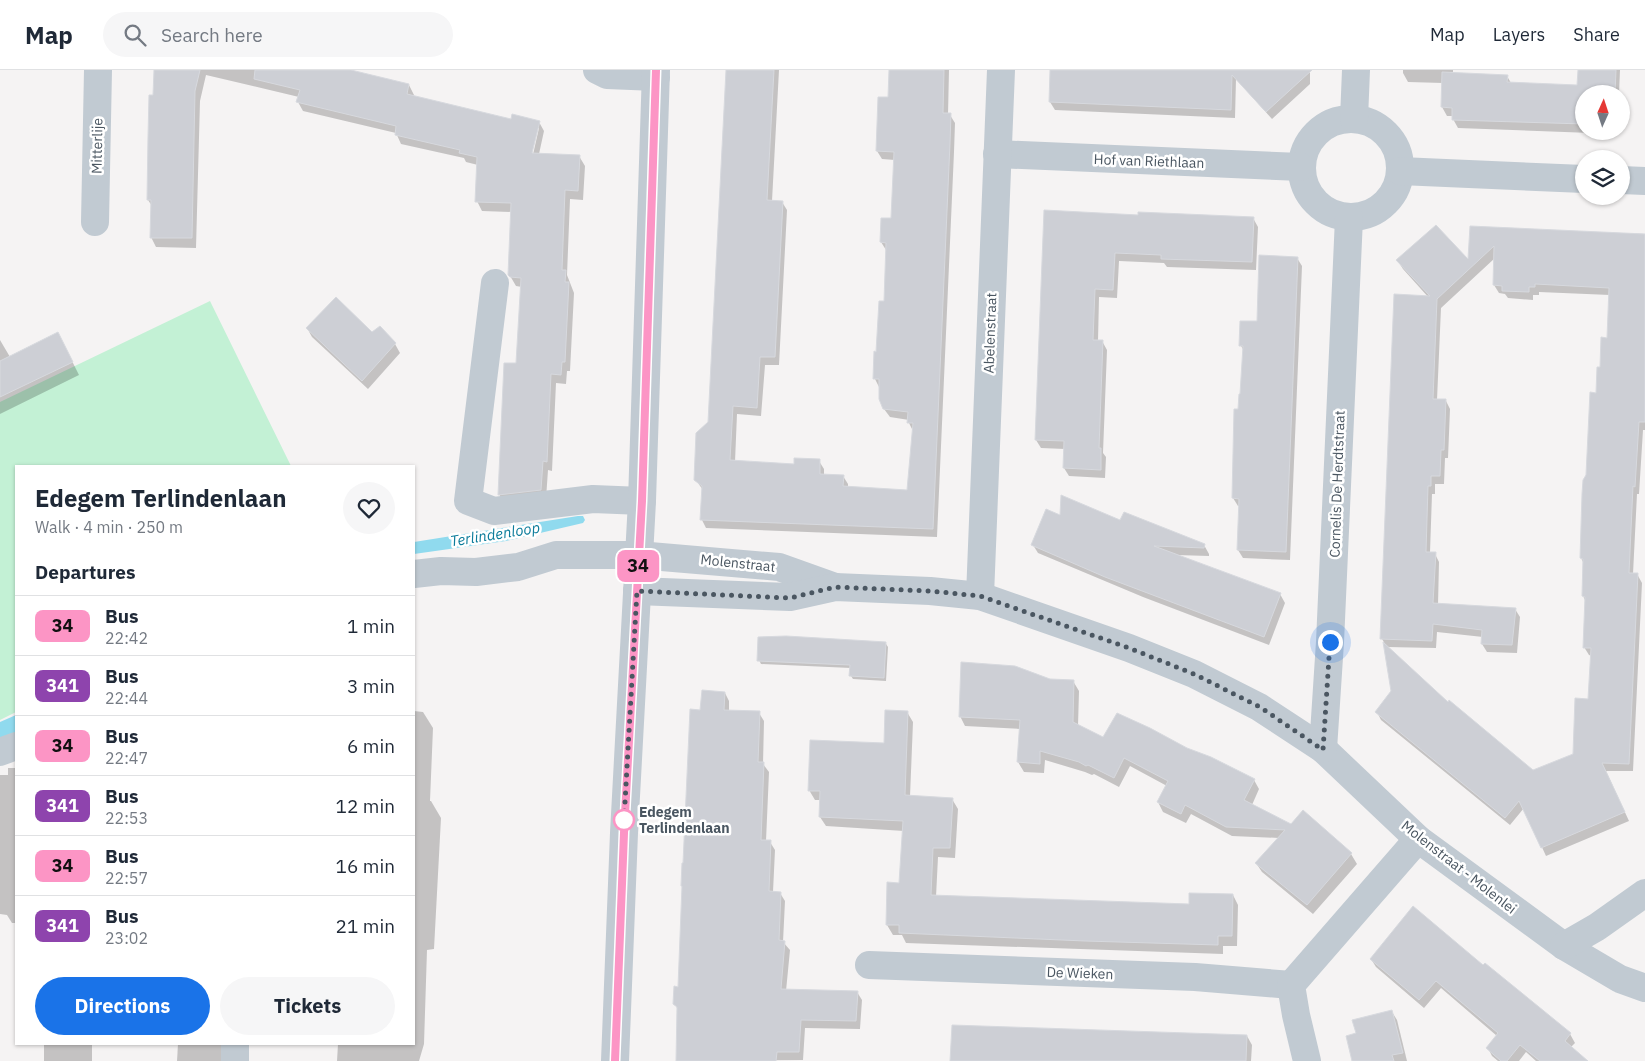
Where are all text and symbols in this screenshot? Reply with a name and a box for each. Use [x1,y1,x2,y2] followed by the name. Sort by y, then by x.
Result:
[103,12,453,57] search box
[25,19,73,51] text: Map
[121,21,149,49] icon: search
[161,23,263,47] text: Search here
[1430,23,1465,46] text: Map
[1493,23,1545,46] text: Layers
[1573,23,1620,46] text: Share
[1575,85,1630,140] north arrow
[1575,85,1630,205] map controls
[88,118,106,174] street label: Mitterlije
[1093,150,1205,172] street label: Hof van Riethlaan
[1575,150,1630,205] button: layers
[980,292,1000,374] street label: Abelenstraat
[1325,410,1349,558] street label: Cornelis De Herdtstraat
[35,482,286,514] text: Edegem Terlindenlaan
[343,482,395,534] button: heart
[35,517,183,537] text: Walk · 4 min · 250 m
[449,518,541,550] water label: Terlindenloop
[616,550,660,582] line badge: 34
[700,550,776,576] street label: Molenstraat
[627,554,649,577] text: 34
[35,560,135,584] text: Departures
[105,604,139,628] text: Bus
[52,614,73,637] text: 34
[347,614,395,638] text: 1 min
[105,628,148,648] text: 22:42
[1318,630,1343,655] your location
[105,664,139,688] text: Bus
[46,674,79,697] text: 341
[347,674,395,698] text: 3 min
[105,688,148,708] text: 22:44
[105,724,139,748] text: Bus
[52,734,73,757] text: 34
[347,734,395,758] text: 6 min
[105,748,148,768] text: 22:47
[105,784,139,808] text: Bus
[46,794,79,817] text: 341
[336,794,395,818] text: 12 min
[639,803,730,837] place label: Edegem Terlindenlaan
[105,808,148,828] text: 22:53
[613,809,635,831] marker: Edegem Terlindenlaan
[1398,816,1520,918] street label: Molenstraat - Molenlei
[105,844,139,868] text: Bus
[52,854,73,877] text: 34
[336,854,395,878] text: 16 min
[105,868,148,888] text: 22:57
[105,904,139,928] text: Bus
[46,914,79,937] text: 341
[336,914,395,938] text: 21 min
[105,928,148,948] text: 23:02
[1046,963,1114,983] street label: De Wieken
[35,977,210,1035] button: Directions
[220,977,395,1035] button: Tickets

